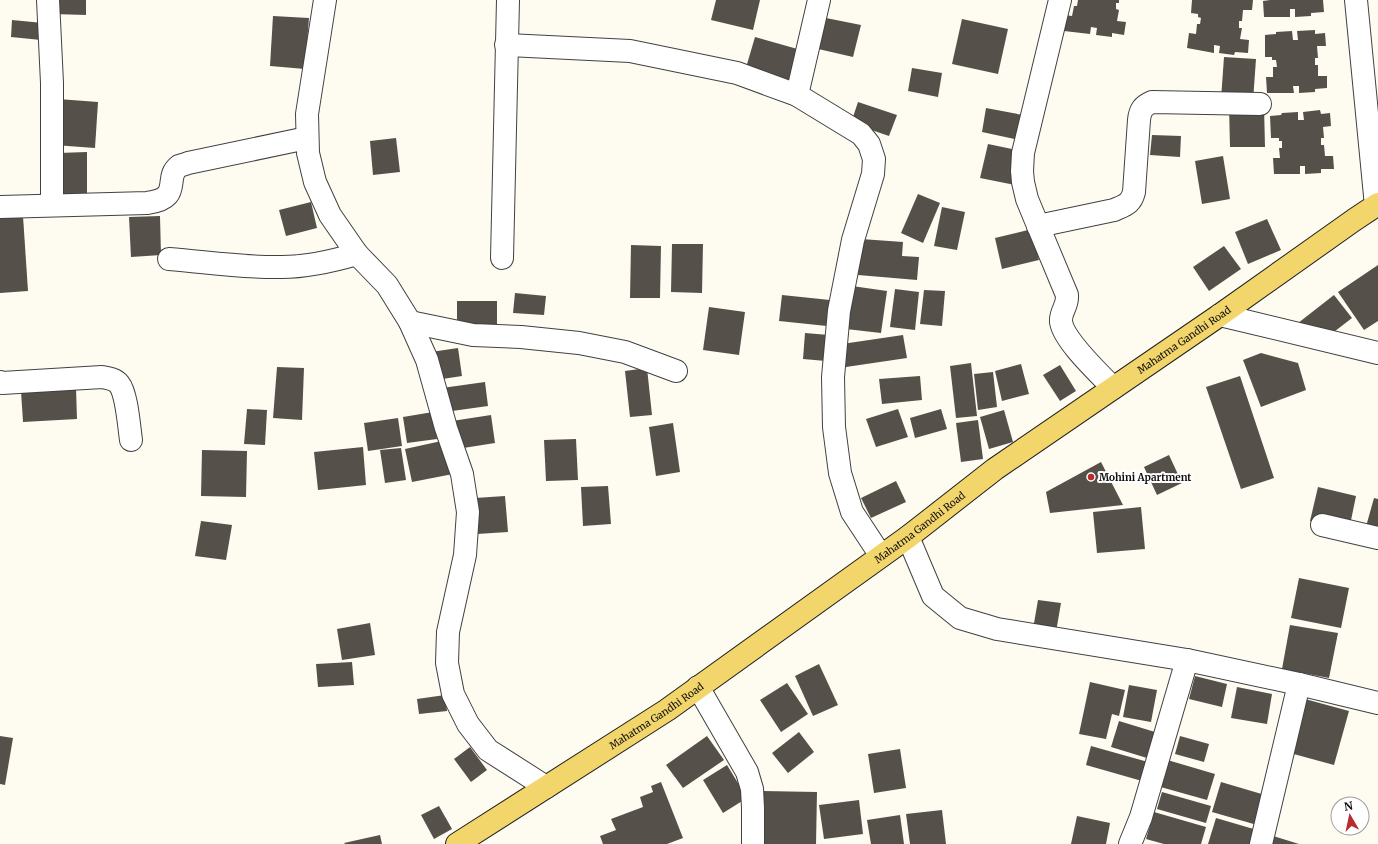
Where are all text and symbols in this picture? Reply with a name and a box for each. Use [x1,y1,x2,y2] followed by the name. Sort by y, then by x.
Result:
[1134,303,1233,376] street label: Mahatma Gandhi Road
[1099,471,1191,484] place label: Mohini Apartment
[1086,472,1096,482] marker: Mohini Apartment
[872,488,968,566] street label: Mahatma Gandhi Road
[607,680,706,752] street label: Mahatma Gandhi Road
[1330,796,1370,836] north arrow
[1343,798,1354,814] text: N

